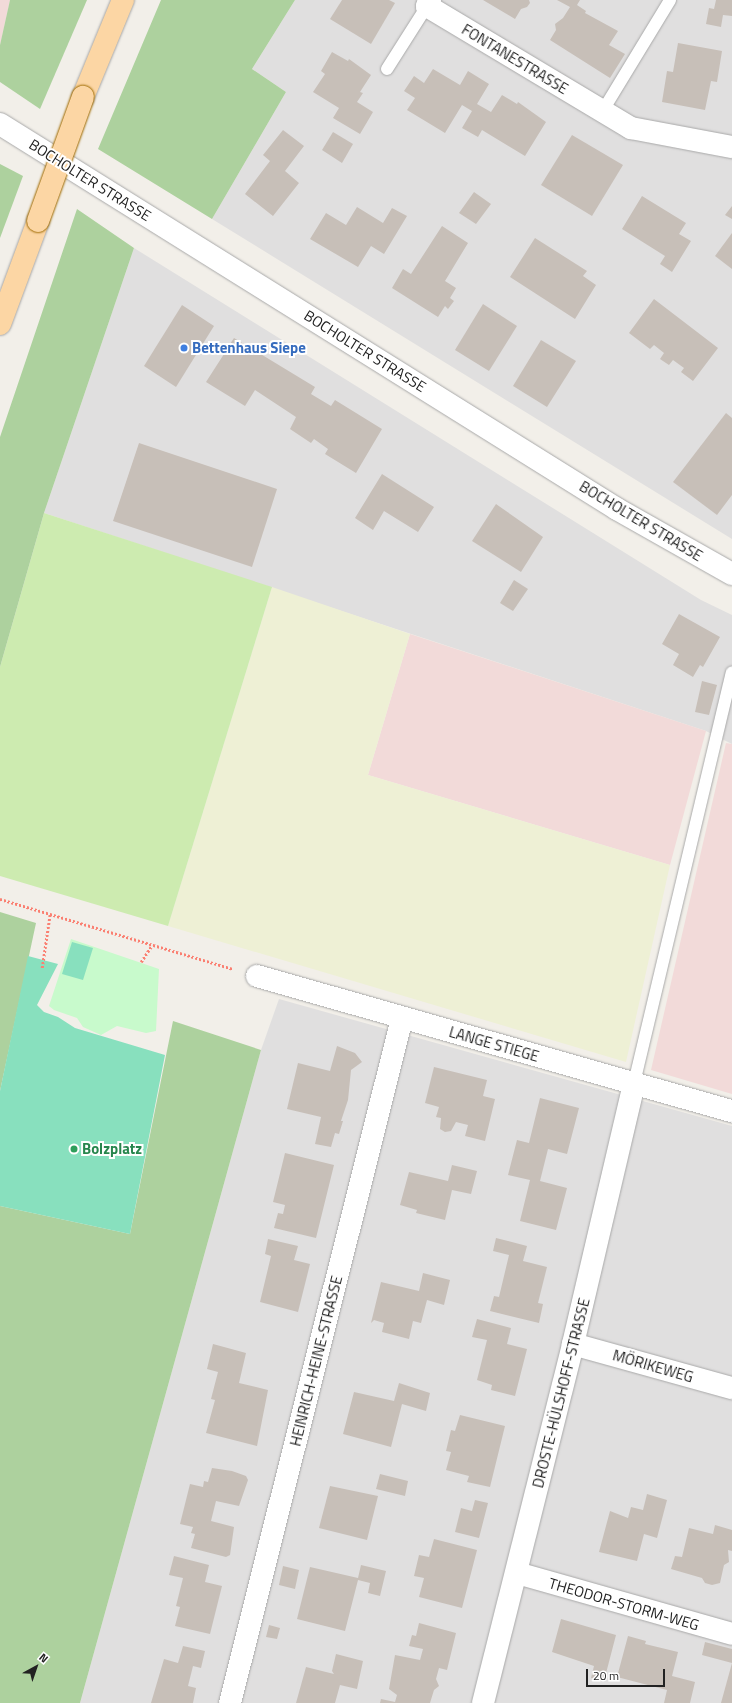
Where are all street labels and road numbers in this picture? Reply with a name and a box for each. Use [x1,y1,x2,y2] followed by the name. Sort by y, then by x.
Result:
[459,20,571,98] street label: FONTANESTRASSE
[26,135,154,225] street label: BOCHOLTER STRASSE
[301,306,429,396] street label: BOCHOLTER STRASSE
[576,477,706,565] street label: BOCHOLTER STRASSE
[447,1023,541,1065] street label: LANGE STIEGE
[286,1274,346,1448] street label: HEINRICH-HEINE-STRASSE
[529,1296,593,1490] street label: DROSTE-HÜLSHOFF-STRASSE
[611,1346,695,1386] street label: MÖRIKEWEG
[547,1574,701,1634] street label: THEODOR-STORM-WEG

